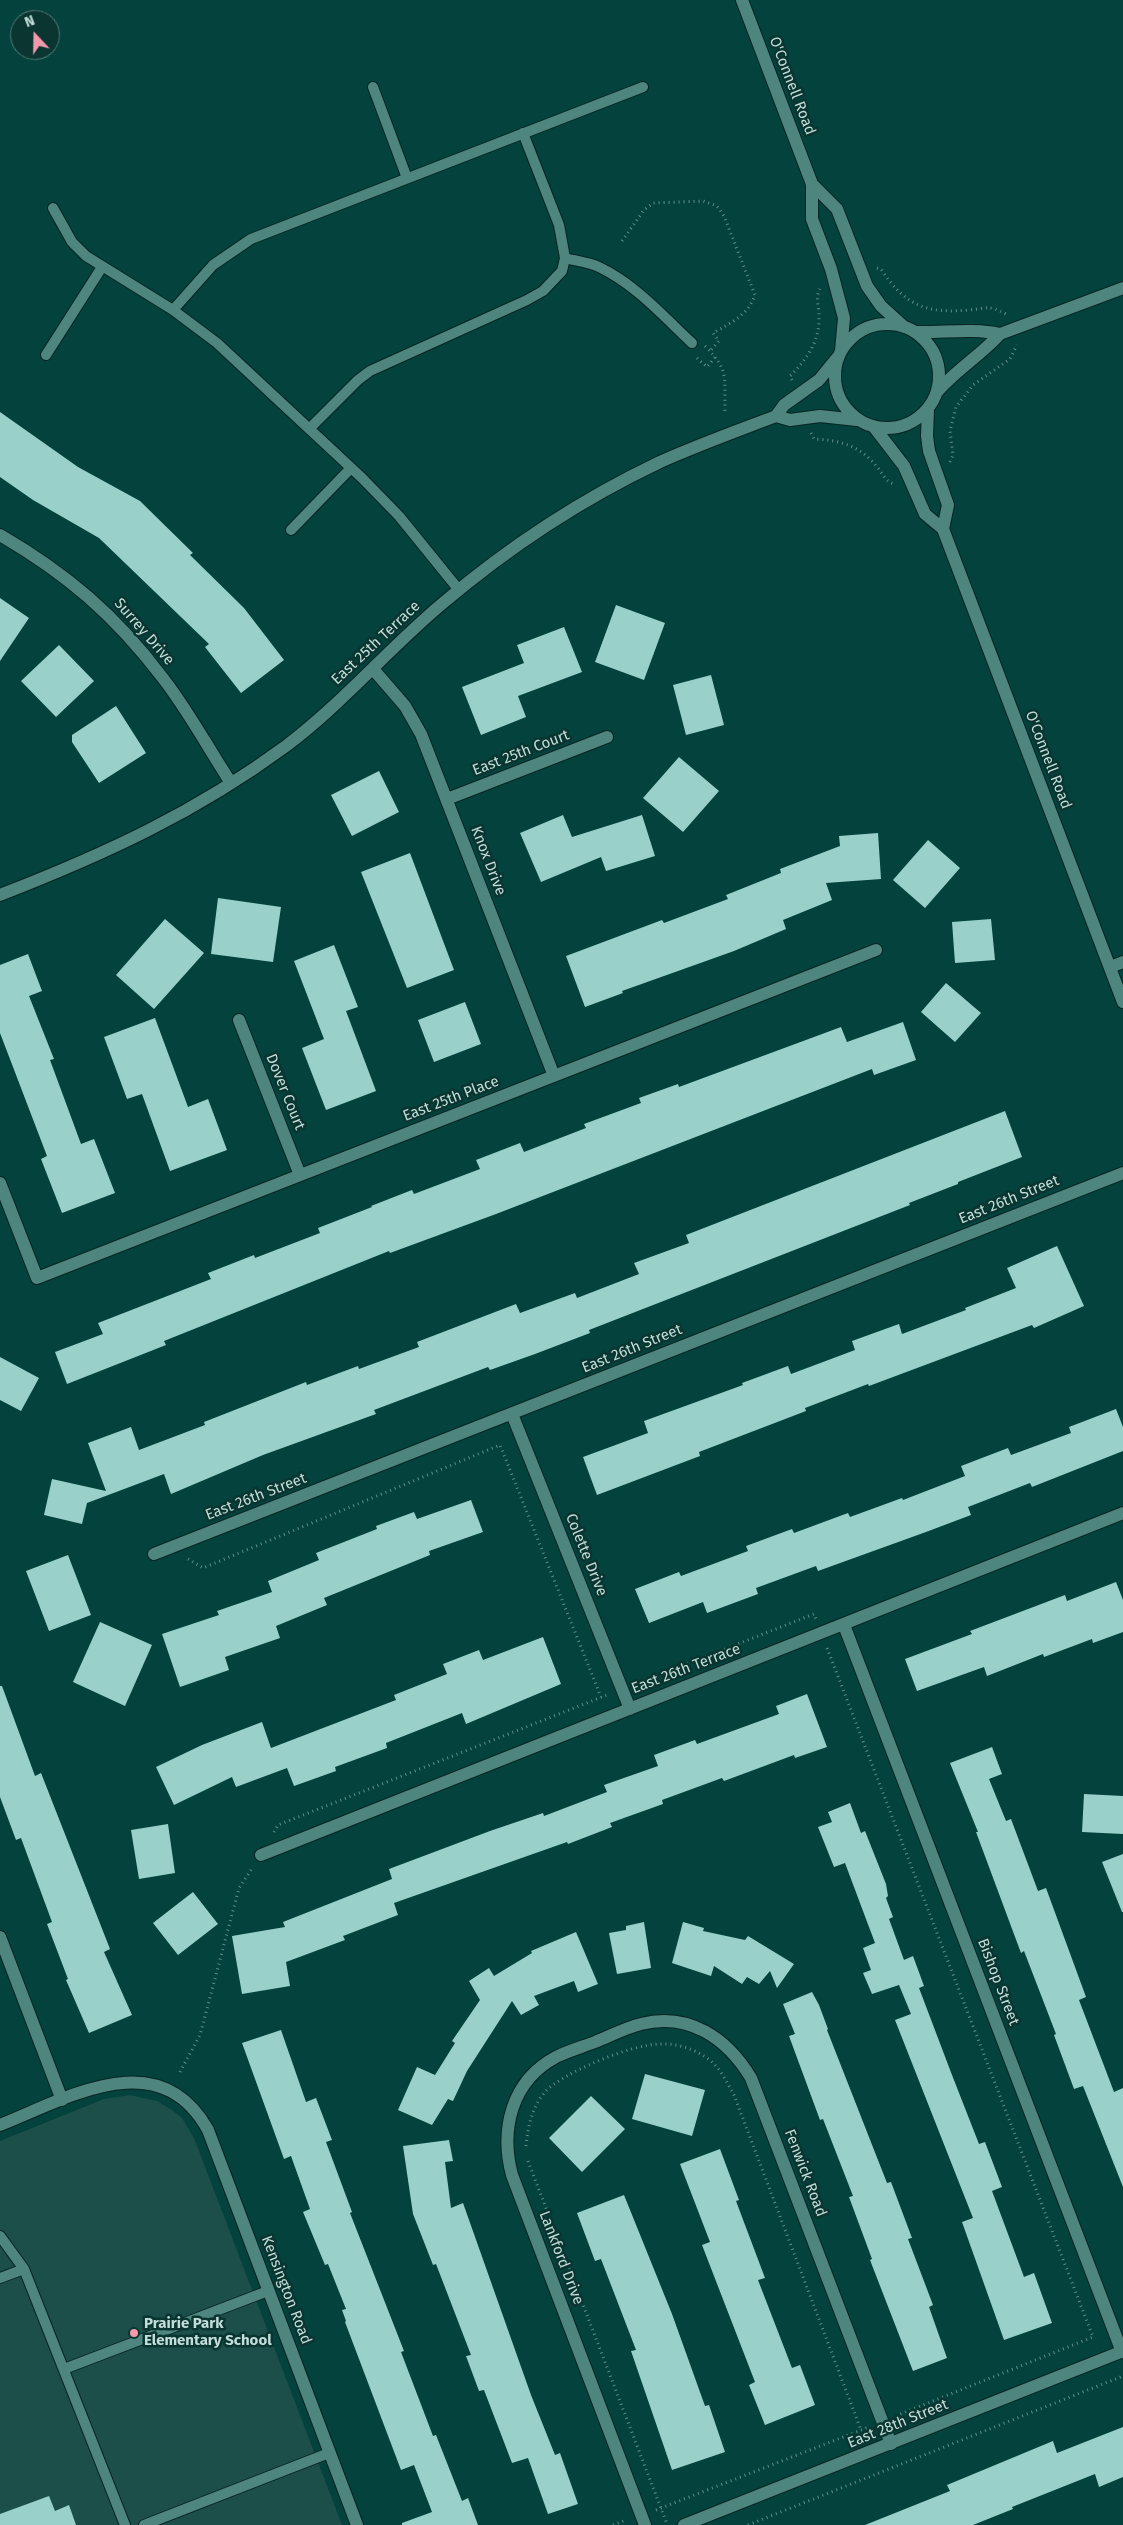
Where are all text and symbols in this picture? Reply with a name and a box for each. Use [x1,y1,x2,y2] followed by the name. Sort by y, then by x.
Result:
[10,10,60,60] north arrow
[22,12,37,31] text: N
[765,34,819,138] street label: O'Connell Road
[110,595,178,669] street label: Surrey Drive
[328,597,424,689] street label: East 25th Terrace
[1021,708,1075,812] street label: O'Connell Road
[470,726,572,780] street label: East 25th Court
[467,824,509,898] street label: Knox Drive
[262,1051,308,1133] street label: Dover Court
[400,1072,502,1126] street label: East 25th Place
[956,1172,1062,1228] street label: East 26th Street
[579,1321,685,1377] street label: East 26th Street
[203,1470,309,1524] street label: East 26th Street
[561,1511,611,1599] street label: Colette Drive
[629,1640,743,1698] street label: East 26th Terrace
[973,1936,1023,2028] street label: Bishop Street
[780,2127,830,2219] street label: Fenwick Road
[535,2209,587,2307] street label: Lankford Drive
[257,2233,315,2347] street label: Kensington Road
[144,2315,272,2350] place label: Prairie Park Elementary School
[128,2327,140,2339] marker: Prairie Park Elementary School
[845,2396,951,2452] street label: East 28th Street

